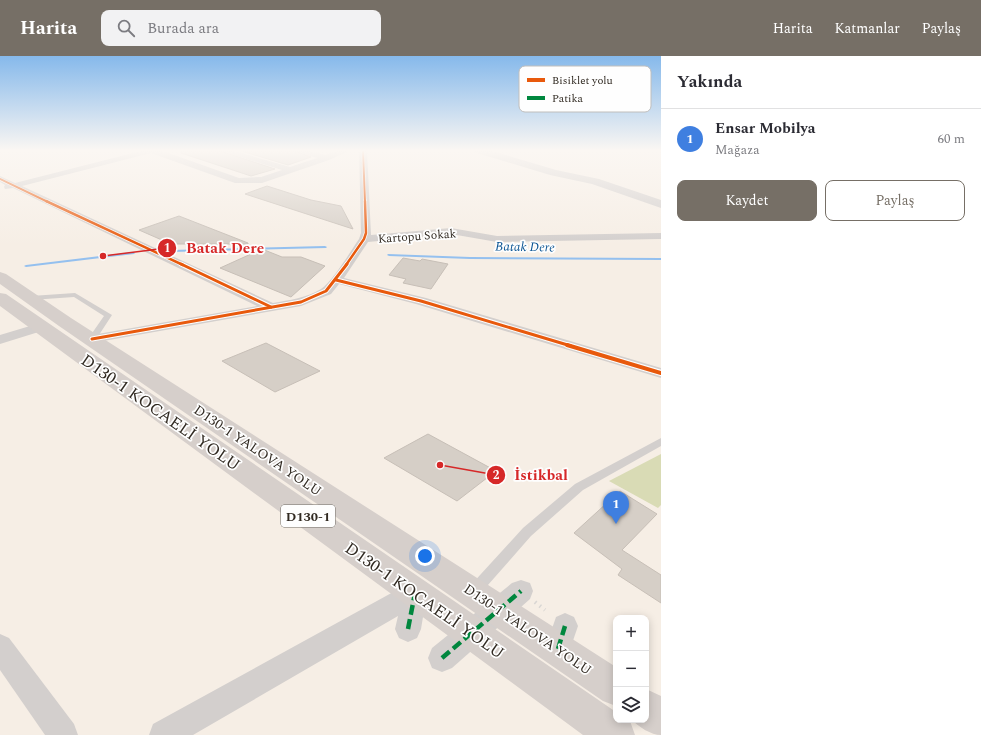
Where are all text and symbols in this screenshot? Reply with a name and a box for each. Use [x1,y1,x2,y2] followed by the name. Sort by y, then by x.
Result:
[101,10,381,46] search box
[20,14,77,43] text: Harita
[115,17,137,39] icon: search
[147,17,219,40] text: Burada ara
[773,18,813,39] text: Harita
[835,18,900,39] text: Katmanlar
[922,18,961,39] text: Paylaş
[519,66,651,112] legend
[677,69,742,95] text: Yakında
[552,72,613,89] text: Bisiklet yolu
[552,90,583,107] text: Patika
[715,117,815,140] text: Ensar Mobilya
[686,129,694,149] text: 1
[938,129,965,149] text: 60 m
[715,140,760,160] text: Mağaza
[677,180,817,221] button: Kaydet
[825,180,965,221] button: Paylaş
[377,224,457,249] street label: Kartopu Sokak
[157,234,272,261] callout: Batak Dere
[495,236,555,258] water label: Batak Dere
[186,237,264,260] text: Batak Dere
[164,239,170,258] text: 1
[75,348,246,478] street label: D130-1 KOCAELİ YOLU
[189,400,326,501] street label: D130-1 YALOVA YOLU
[486,461,576,488] callout: İstikbal
[514,464,568,487] text: İstikbal
[493,466,500,485] text: 2
[603,491,629,524] pin: 1
[281,505,335,527] road number: D130-1
[339,536,510,666] street label: D130-1 KOCAELİ YOLU
[415,546,435,566] your location
[459,579,596,680] street label: D130-1 YALOVA YOLU
[613,615,649,723] map controls
[613,615,649,651] button: +
[613,651,649,687] button: −
[613,687,649,723] button: layers

